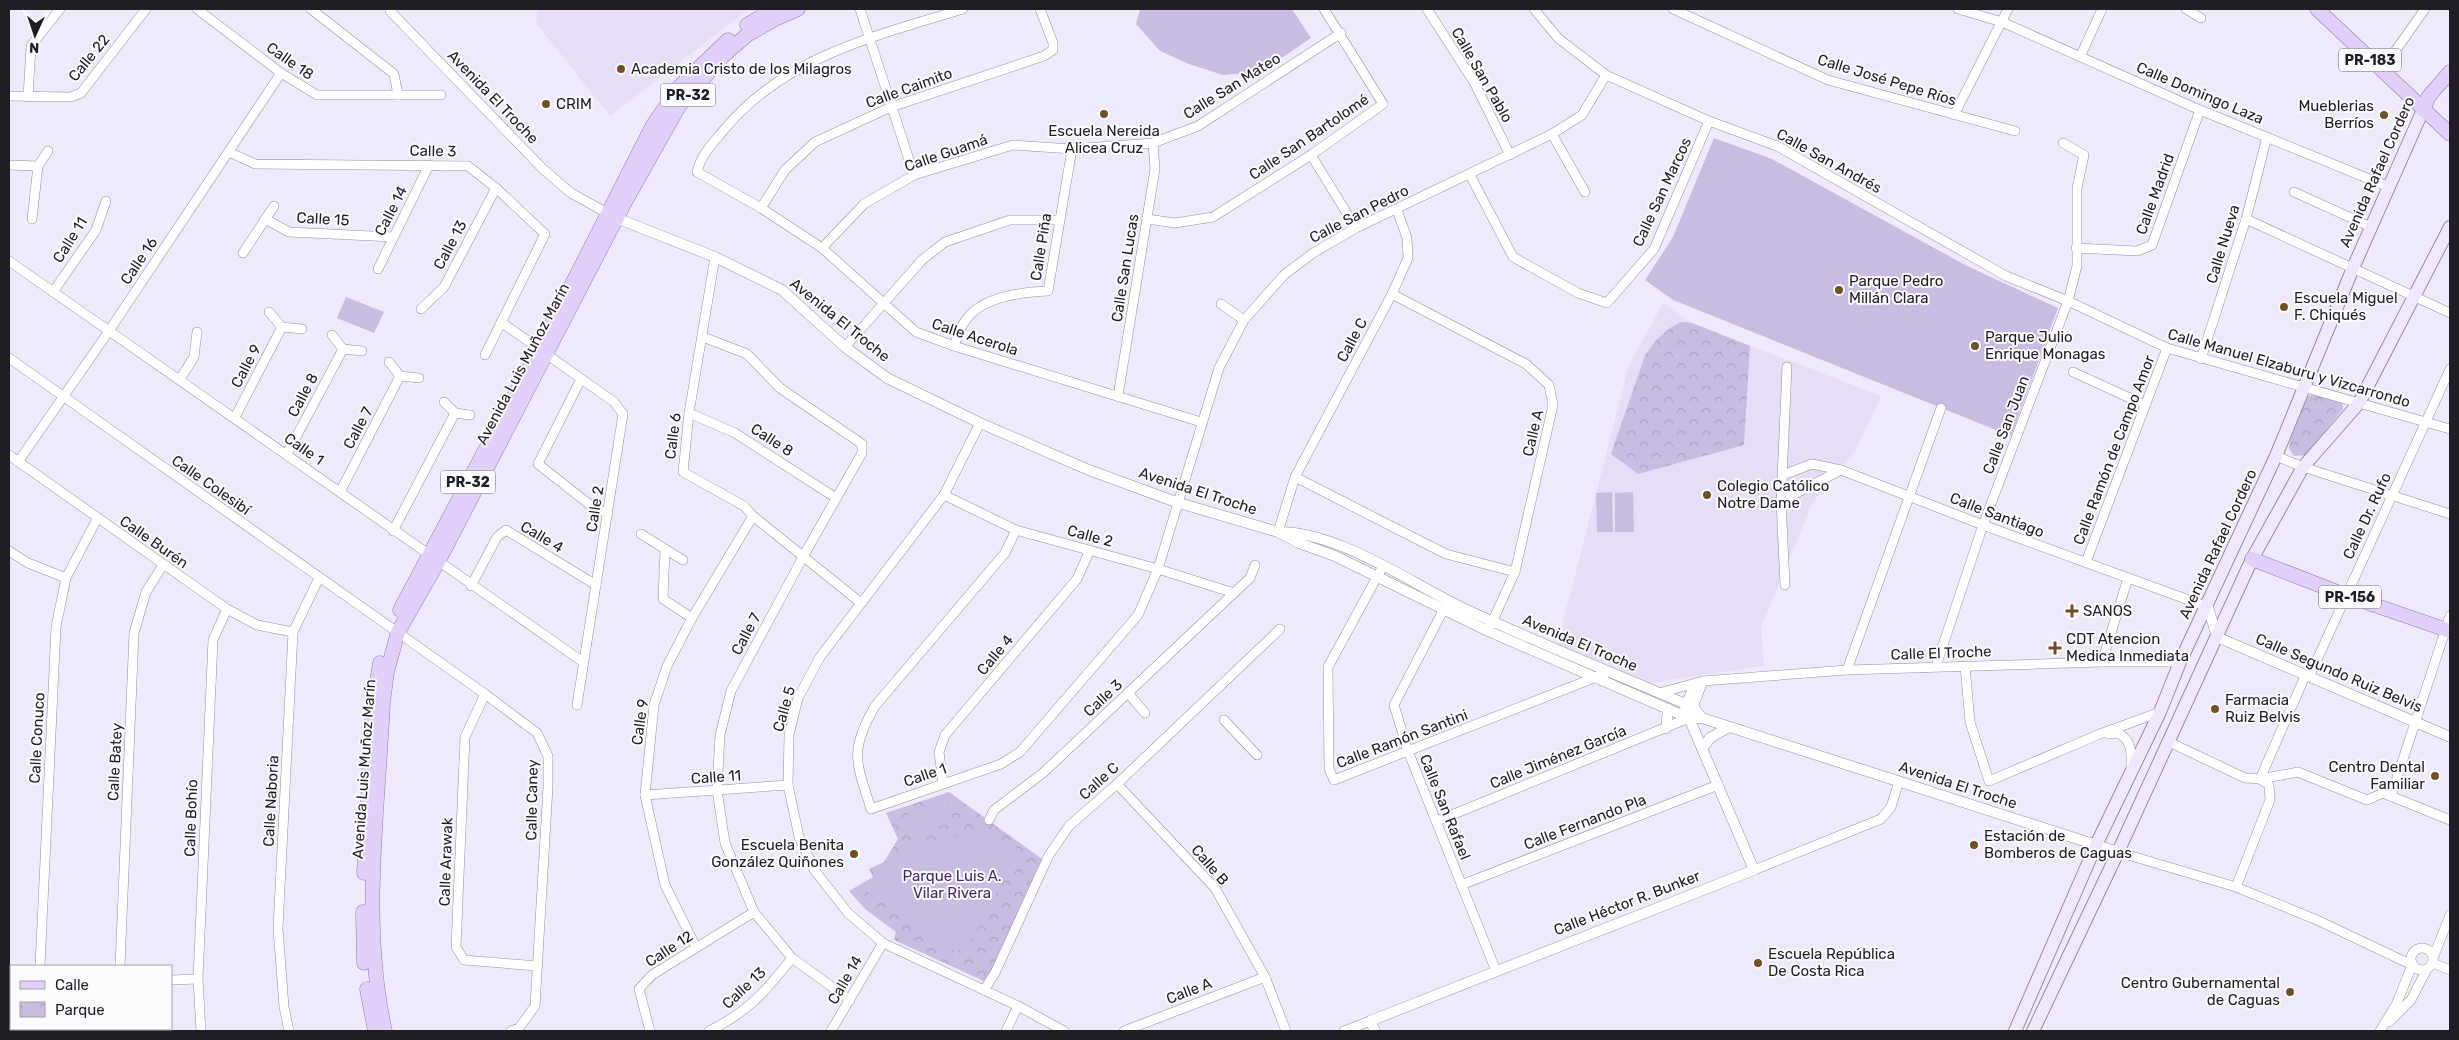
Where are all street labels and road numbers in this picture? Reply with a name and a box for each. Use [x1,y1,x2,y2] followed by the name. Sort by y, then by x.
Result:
[1447,24,1517,126] street label: Calle San Pablo
[65,31,113,85] street label: Calle 22
[263,38,317,84] street label: Calle 18
[444,46,542,148] street label: Avenida El Troche
[2339,48,2401,72] road number: PR-183
[1180,49,1284,123] street label: Calle San Mateo
[1815,50,1959,110] street label: Calle José Pepe Ríos
[2134,58,2266,128] street label: Calle Domingo Laza
[863,64,955,112] street label: Calle Caimito
[660,84,716,106] road number: PR-32
[1246,90,1372,184] street label: Calle San Bartolomé
[2336,94,2418,250] street label: Avenida Rafael Cordero
[1773,125,1885,197] street label: Calle San Andrés
[902,130,990,176] street label: Calle Guamá
[1629,134,1695,249] street label: Calle San Marcos
[410,142,456,160] street label: Calle 3
[2132,151,2178,237] street label: Calle Madrid
[1306,181,1412,247] street label: Calle San Pedro
[371,183,411,239] street label: Calle 14
[2202,202,2244,286] street label: Calle Nueva
[296,209,350,229] street label: Calle 15
[1027,212,1055,282] street label: Calle Piña
[1108,212,1143,323] street label: Calle San Lucas
[49,214,91,266] street label: Calle 11
[430,217,470,273] street label: Calle 13
[117,234,161,288] street label: Calle 16
[787,274,893,366] street label: Avenida El Troche
[473,280,573,448] street label: Avenida Luis Muñoz Marín
[929,315,1021,359] street label: Calle Acerola
[1333,315,1371,365] street label: Calle C
[2166,325,2412,411] street label: Calle Manuel Elzaburu y Vizcarrondo
[227,341,265,391] street label: Calle 9
[2069,352,2159,547] street label: Calle Ramón de Campo Amor
[284,370,322,420] street label: Calle 8
[1979,373,2033,477] street label: Calle San Juan
[339,403,377,452] street label: Calle 7
[1519,408,1547,458] street label: Calle A
[661,412,685,460] street label: Calle 6
[747,420,797,460] street label: Calle 8
[281,429,327,469] street label: Calle 1
[168,451,255,520] street label: Calle Colesibí
[1137,463,1259,519] street label: Avenida El Troche
[2175,466,2261,622] street label: Avenida Rafael Cordero
[2339,470,2395,562] street label: Calle Dr. Rufo
[440,471,496,494] road number: PR-32
[582,484,608,533] street label: Calle 2
[1947,489,2047,541] street label: Calle Santiago
[116,512,192,572] street label: Calle Burén
[517,517,567,557] street label: Calle 4
[1065,521,1115,551] street label: Calle 2
[2319,586,2381,608] road number: PR-156
[727,609,765,658] street label: Calle 7
[1520,611,1640,675] street label: Avenida El Troche
[2253,630,2425,716] street label: Calle Segundo Ruiz Belvis
[973,631,1017,679] street label: Calle 4
[1890,642,1992,664] street label: Calle El Troche
[1080,676,1126,720] street label: Calle 3
[349,678,379,860] street label: Avenida Luis Muñoz Marín
[769,684,799,734] street label: Calle 5
[26,692,48,784] street label: Calle Conuco
[628,698,652,746] street label: Calle 9
[1334,706,1470,772] street label: Calle Ramón Santini
[1487,721,1629,793] street label: Calle Jiménez García
[104,723,126,801] street label: Calle Batey
[1416,752,1474,862] street label: Calle San Rafael
[260,755,282,847] street label: Calle Naboria
[1897,757,2019,813] street label: Avenida El Troche
[1075,758,1123,804] street label: Calle C
[522,759,542,841] street label: Calle Caney
[901,759,949,791] street label: Calle 1
[690,766,742,788] street label: Calle 11
[181,779,201,857] street label: Calle Bohío
[1521,790,1649,854] street label: Calle Fernando Pla
[435,817,457,907] street label: Calle Arawak
[1188,841,1232,889] street label: Calle B
[1551,867,1703,939] street label: Calle Héctor R. Bunker
[642,927,696,971] street label: Calle 12
[824,952,866,1008] street label: Calle 14
[718,963,770,1013] street label: Calle 13
[1164,974,1214,1008] street label: Calle A

